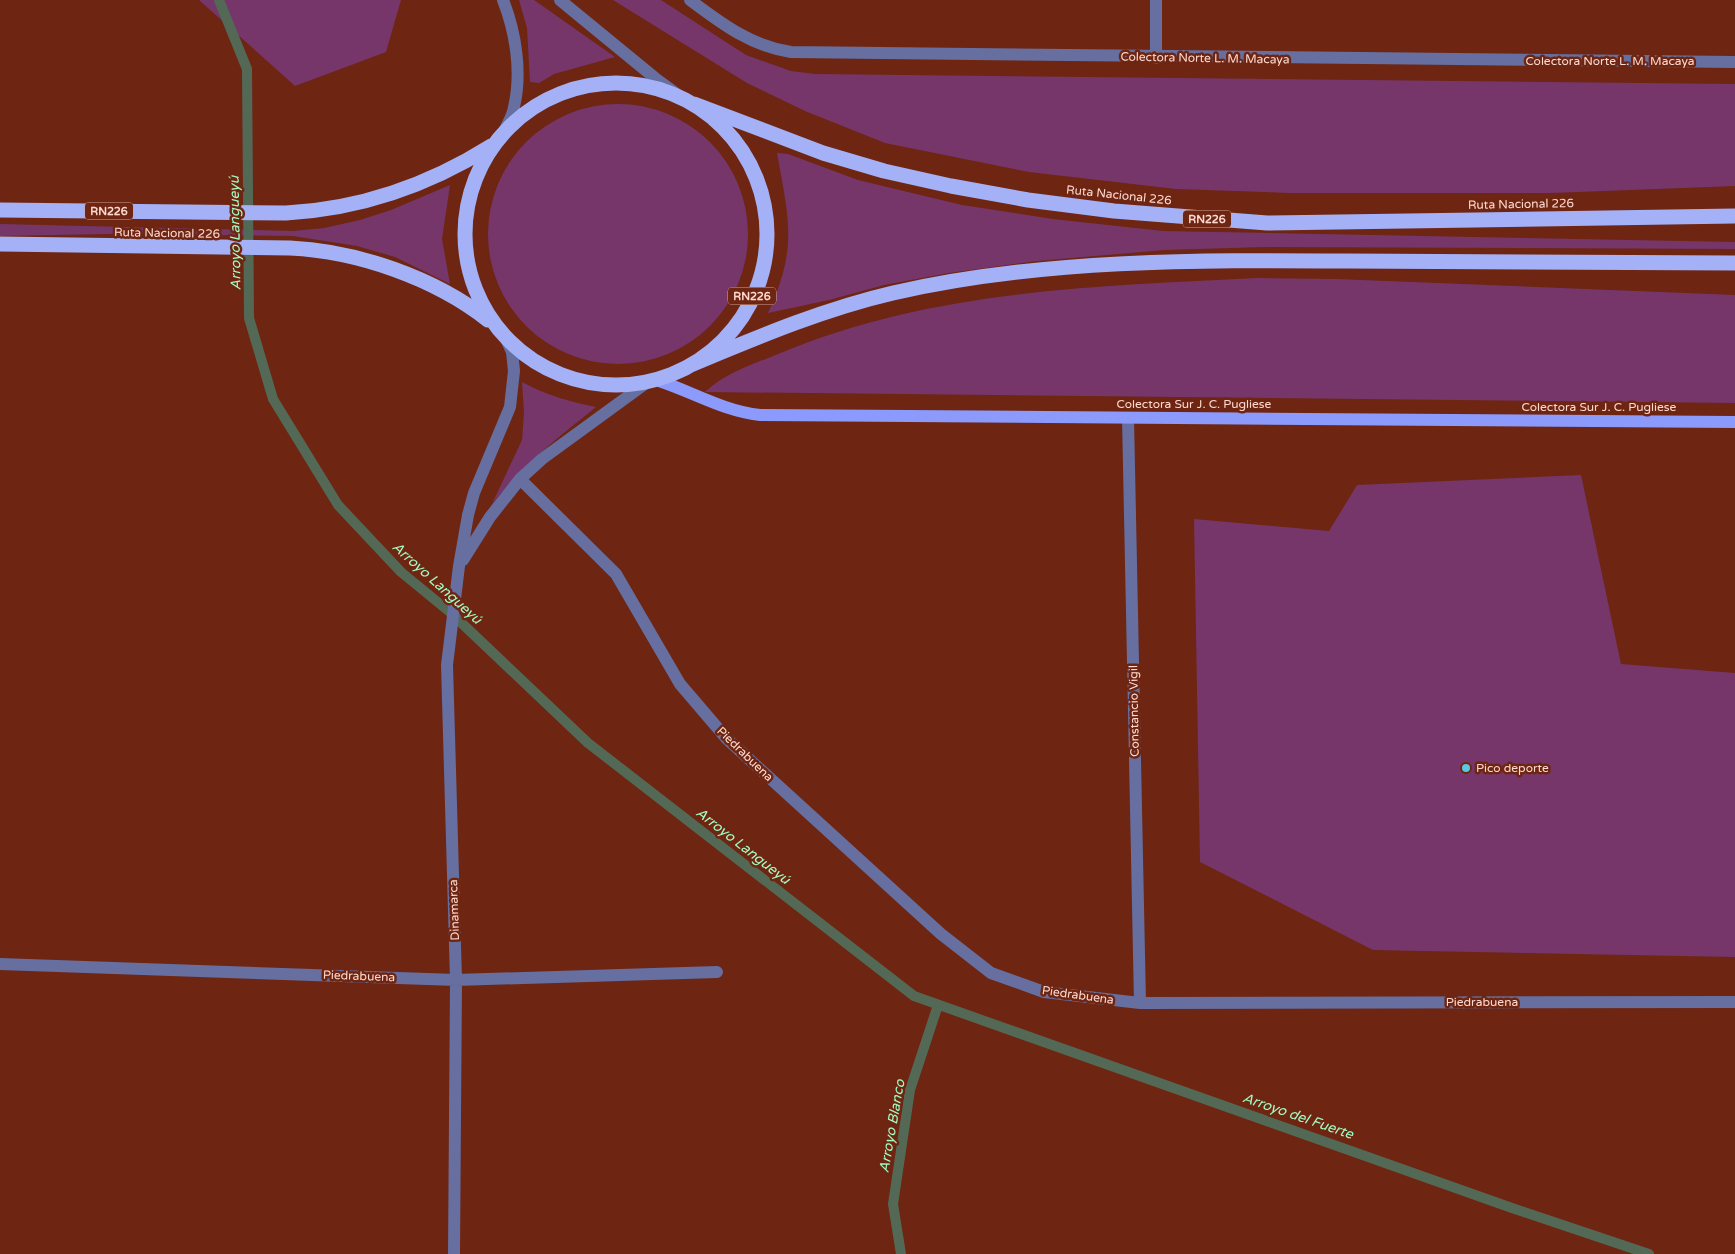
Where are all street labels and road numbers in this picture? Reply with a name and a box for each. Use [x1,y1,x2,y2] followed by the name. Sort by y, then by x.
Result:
[1120,50,1290,66] street label: Colectora Norte L. M. Macaya
[1525,54,1695,68] street label: Colectora Norte L. M. Macaya
[1065,182,1173,208] street label: Ruta Nacional 226
[1468,196,1574,212] street label: Ruta Nacional 226
[85,202,133,220] road number: RN226
[1183,210,1231,228] road number: RN226
[114,225,220,241] street label: Ruta Nacional 226
[728,288,776,304] road number: RN226
[1117,397,1272,411] street label: Colectora Sur J. C. Pugliese
[1522,400,1677,414] street label: Colectora Sur J. C. Pugliese
[1126,665,1142,757] street label: Constancio Vigil
[714,724,776,784] street label: Piedrabuena
[446,879,462,941] street label: Dinamarca
[323,968,395,984] street label: Piedrabuena
[1041,983,1115,1007] street label: Piedrabuena
[1446,995,1518,1009] street label: Piedrabuena

